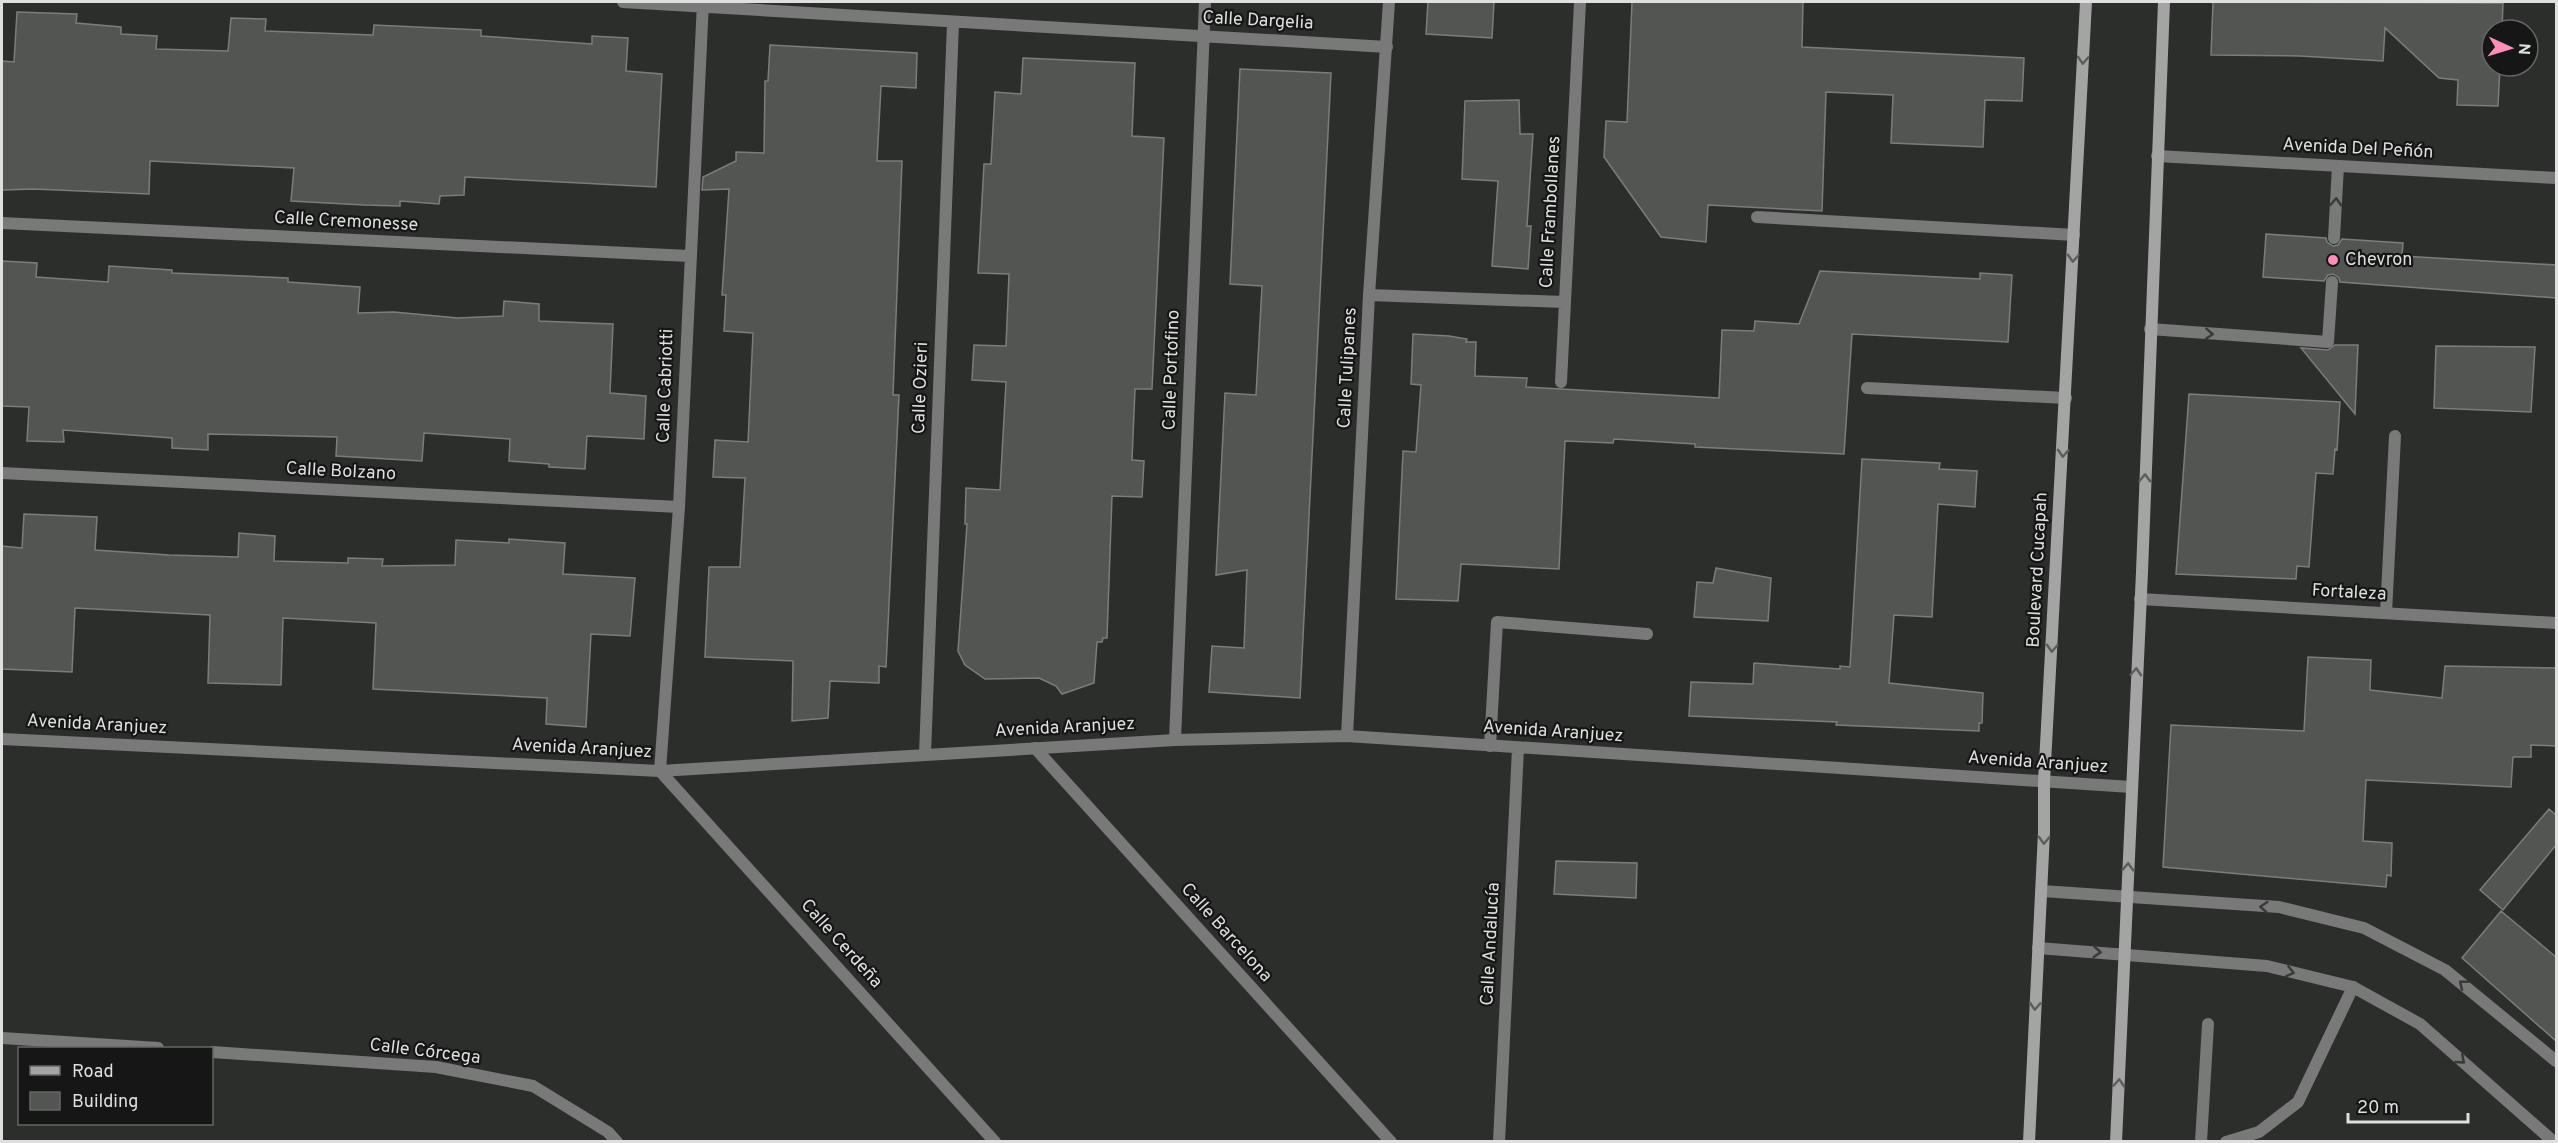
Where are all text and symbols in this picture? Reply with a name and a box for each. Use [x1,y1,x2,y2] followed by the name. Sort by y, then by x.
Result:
[1202,7,1314,35] street label: Calle Dargelia
[2480,18,2540,78] north arrow
[2513,42,2533,55] text: N
[2076,55,2089,64] one-way arrow
[2282,134,2434,164] street label: Avenida Del Peñón
[1536,135,1566,289] street label: Calle Frambollanes
[2329,197,2342,206] one-way arrow
[273,207,419,237] street label: Calle Cremonesse
[2345,249,2412,272] place label: Chevron
[2326,253,2340,267] marker: Chevron
[2066,254,2079,263] one-way arrow
[1333,307,1363,429] street label: Calle Tulipanes
[1158,309,1186,431] street label: Calle Portofino
[2204,327,2213,340] one-way arrow
[653,328,679,444] street label: Calle Cabriotti
[908,341,934,435] street label: Calle Ozieri
[2056,449,2069,458] one-way arrow
[285,458,397,486] street label: Calle Bolzano
[2139,473,2151,482] one-way arrow
[2022,492,2054,648] street label: Boulevard Cucapah
[2311,580,2387,606] street label: Fortaleza
[2045,643,2058,652] one-way arrow
[2130,668,2143,677] one-way arrow
[26,710,168,740] street label: Avenida Aranjuez
[994,713,1136,743] street label: Avenida Aranjuez
[1482,716,1624,748] street label: Avenida Aranjuez
[511,734,653,764] street label: Avenida Aranjuez
[1967,747,2109,779] street label: Avenida Aranjuez
[2038,836,2050,845] one-way arrow
[2122,863,2134,872] one-way arrow
[1175,879,1277,987] street label: Calle Barcelona
[1476,882,1506,1006] street label: Calle Andalucía
[795,895,887,993] street label: Calle Cerdeña
[2260,900,2269,913] one-way arrow
[2092,945,2101,958] one-way arrow
[2285,965,2295,977] one-way arrow
[2458,980,2469,991] one-way arrow
[2029,1002,2042,1011] one-way arrow
[368,1034,482,1070] street label: Calle Córcega
[18,1047,213,1125] legend
[2454,1052,2465,1063] one-way arrow
[72,1061,114,1084] text: Road
[2112,1079,2125,1088] one-way arrow
[2348,1086,2468,1124] scale bar
[72,1091,138,1114] text: Building
[2357,1097,2399,1120] text: 20 m

